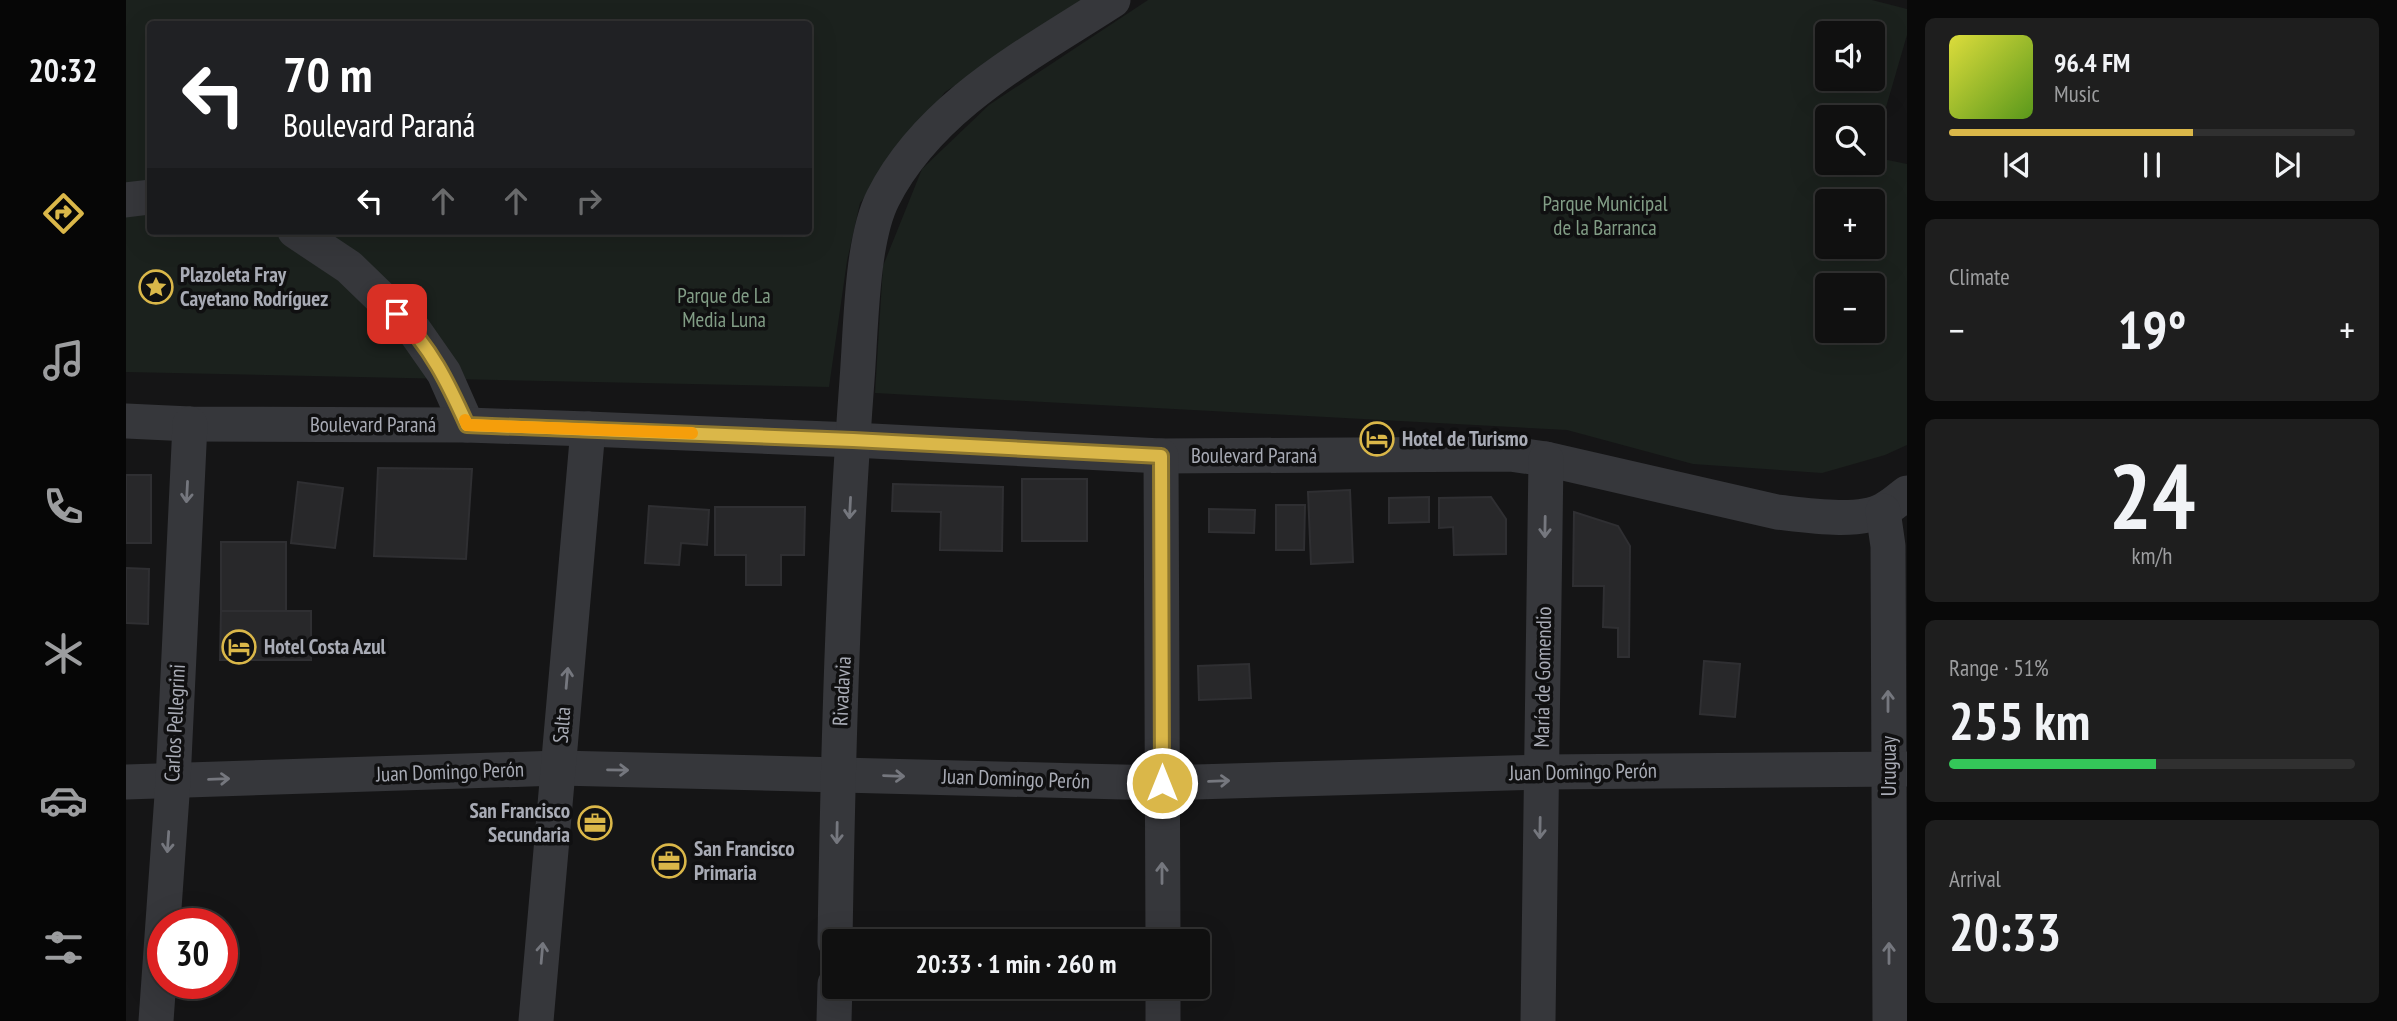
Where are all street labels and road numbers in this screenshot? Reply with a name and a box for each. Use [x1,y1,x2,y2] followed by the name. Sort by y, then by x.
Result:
[310,411,436,438] street label: Boulevard Paraná
[1191,442,1317,469] street label: Boulevard Paraná
[1528,606,1557,748] street label: María de Gomendio
[826,655,857,727] street label: Rivadavia
[158,663,191,783] street label: Carlos Pellegrini
[546,706,577,744] street label: Salta
[1875,736,1902,796] street label: Uruguay
[375,755,524,788] street label: Juan Domingo Perón
[1508,757,1657,786] street label: Juan Domingo Perón
[941,762,1090,795] street label: Juan Domingo Perón

